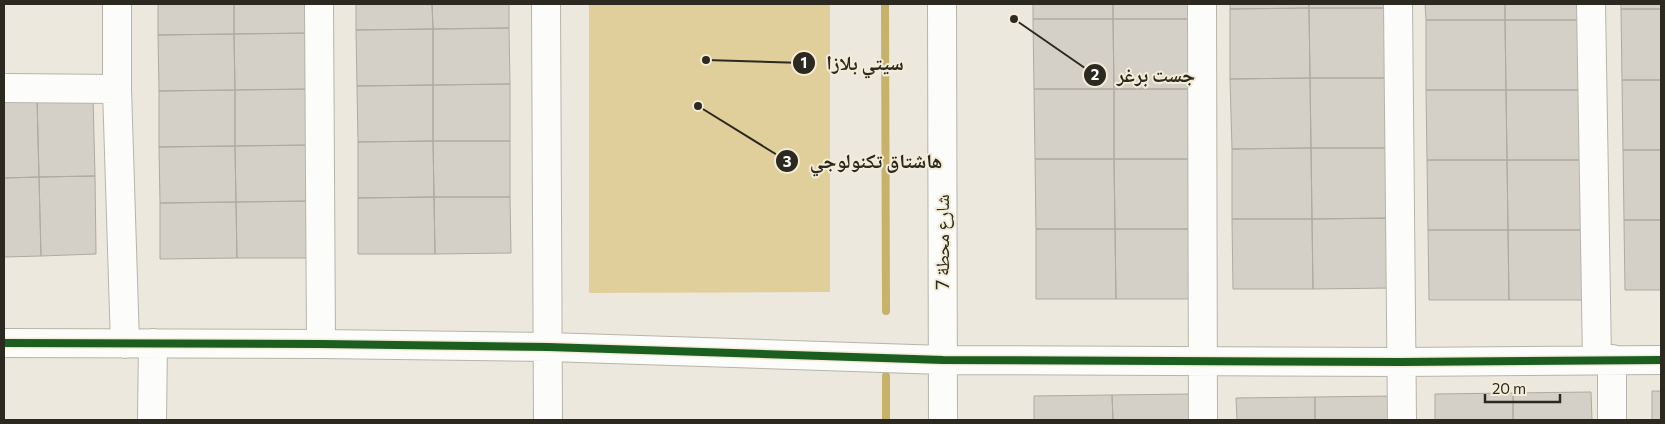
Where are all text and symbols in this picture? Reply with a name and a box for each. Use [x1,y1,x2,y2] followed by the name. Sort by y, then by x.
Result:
[791,45,914,80] callout: سيتي بلازا
[826,50,904,79] text: سيتي بلازا
[801,53,807,71] text: 1
[1082,57,1206,92] callout: جست برغر
[1116,62,1195,87] text: جست برغر
[1091,65,1099,83] text: 2
[775,144,952,179] callout: هاشتاق تكنولوجي
[810,148,942,177] text: هاشتاق تكنولوجي
[783,152,792,170] text: 3
[930,194,954,290] street label: شارع محطة 7
[1485,372,1560,404] scale bar
[1492,379,1526,397] text: 20 m

